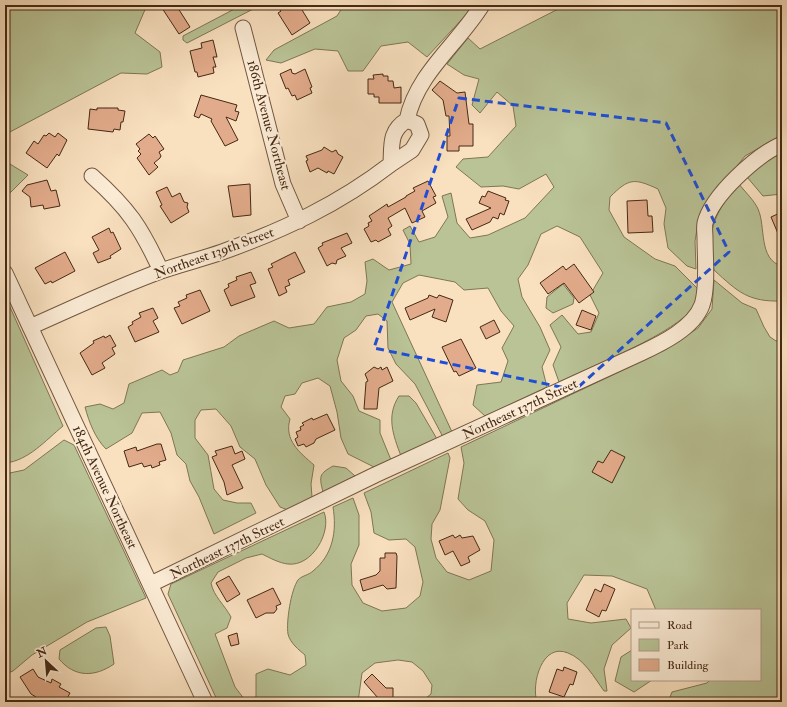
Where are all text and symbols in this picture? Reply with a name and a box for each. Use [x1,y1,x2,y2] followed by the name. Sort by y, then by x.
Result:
[243,58,295,192] street label: 186th Avenue Northeast
[152,223,277,283] street label: Northeast 139th Street
[460,375,581,443] street label: Northeast 137th Street
[69,422,141,552] street label: 184th Avenue Northeast
[167,513,287,583] street label: Northeast 137th Street
[631,609,761,681] legend
[667,618,692,633] text: Road
[667,638,689,653] text: Park
[26,641,66,681] north arrow
[34,644,50,661] text: N
[667,658,710,673] text: Building

